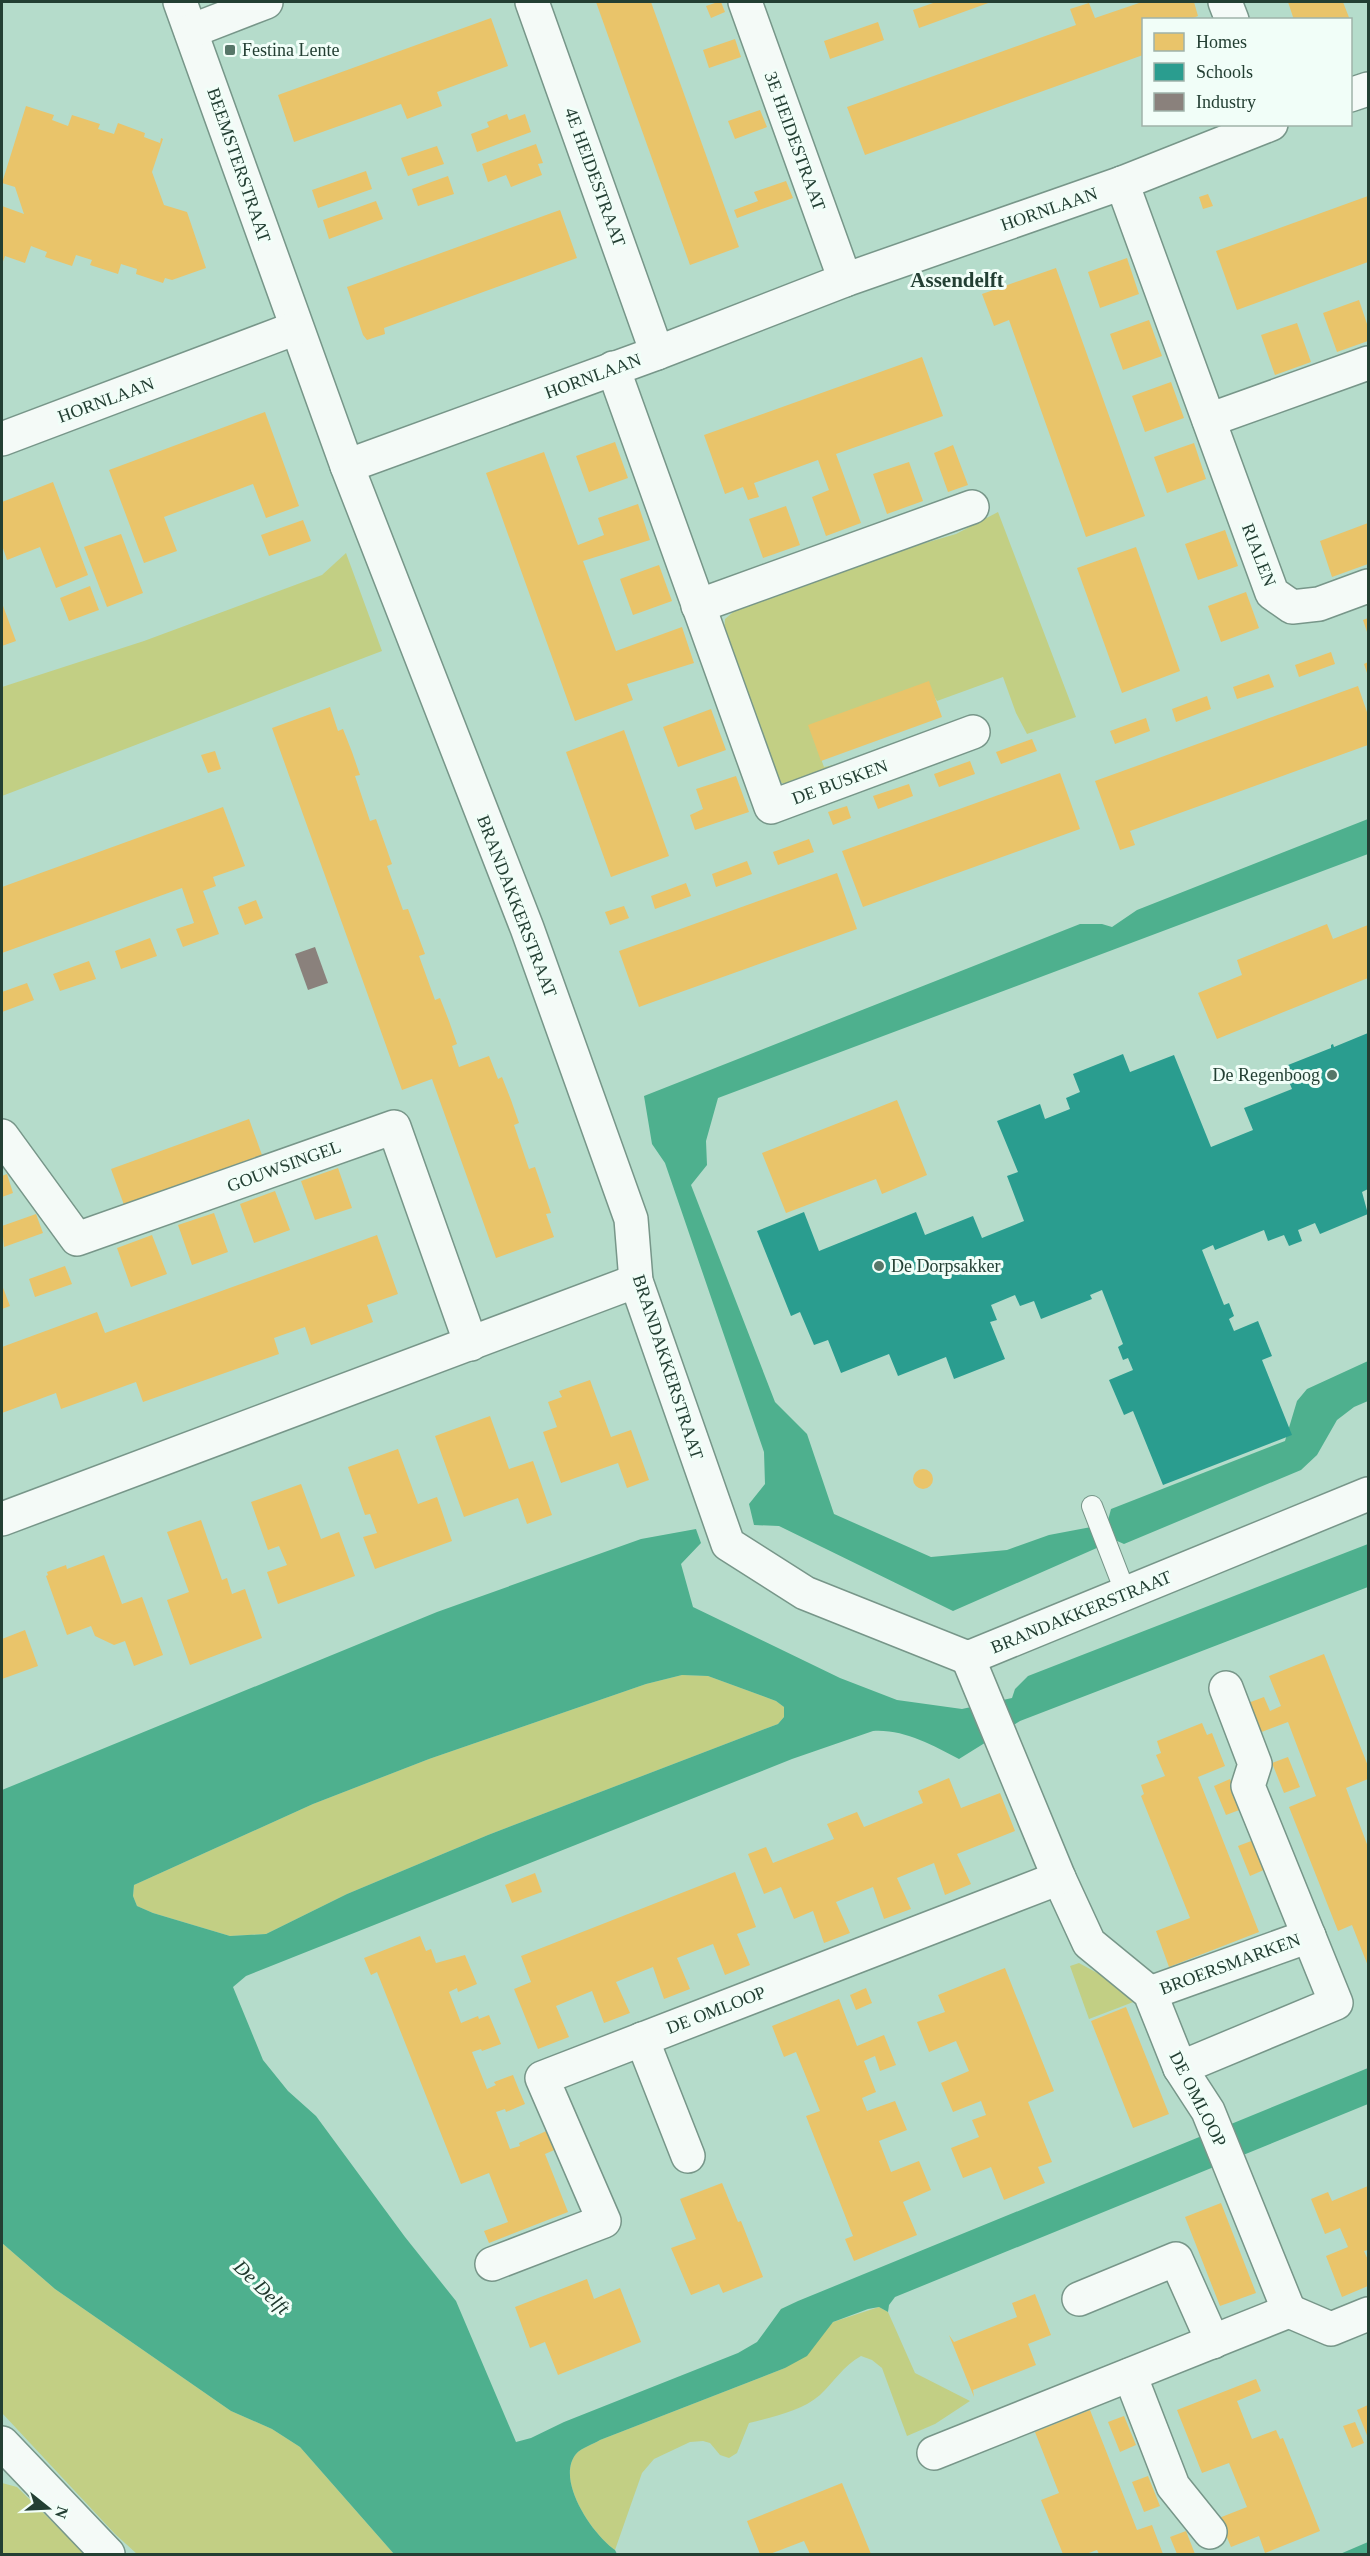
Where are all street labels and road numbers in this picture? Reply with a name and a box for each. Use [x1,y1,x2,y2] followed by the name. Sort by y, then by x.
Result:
[761,69,829,213] street label: 3E HEIDESTRAAT
[203,85,275,245] street label: BEEMSTERSTRAAT
[561,105,629,249] street label: 4E HEIDESTRAAT
[998,183,1100,235] street label: HORNLAAN
[542,349,644,403] street label: HORNLAAN
[55,373,157,427] street label: HORNLAAN
[1238,521,1280,589] street label: RIALEN
[789,755,891,809] street label: DE BUSKEN
[473,812,561,1000] street label: BRANDAKKERSTRAAT
[224,1136,344,1196] street label: GOUWSINGEL
[629,1272,707,1462] street label: BRANDAKKERSTRAAT
[988,1567,1174,1657] street label: BRANDAKKERSTRAAT
[1157,1929,1303,1999] street label: BROERSMARKEN
[664,1982,768,2038] street label: DE OMLOOP
[1165,2048,1231,2150] street label: DE OMLOOP

